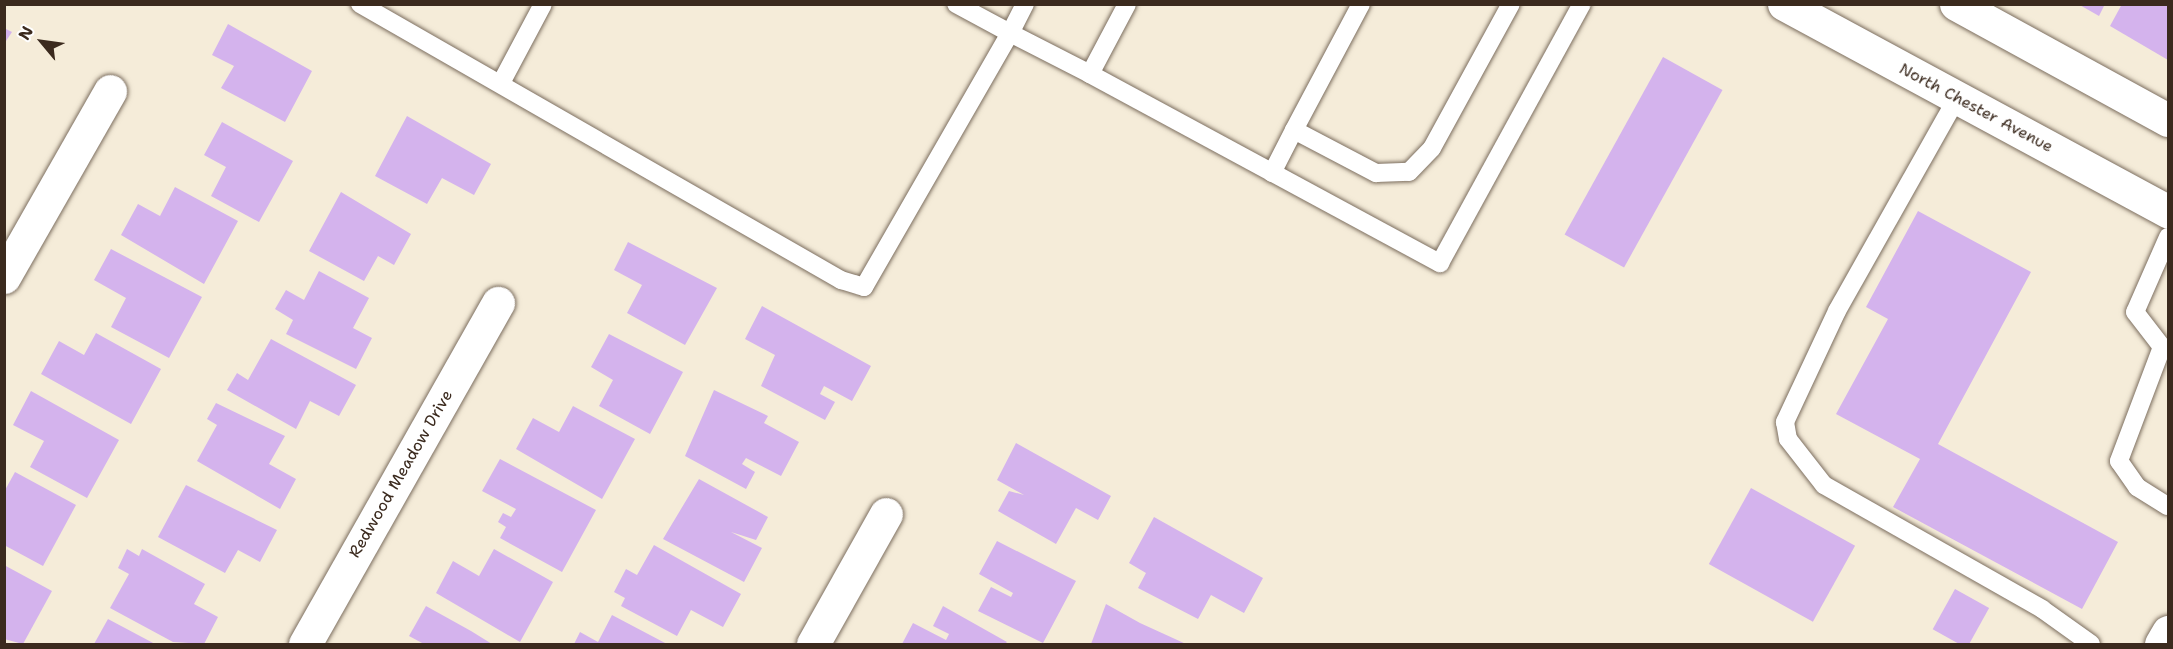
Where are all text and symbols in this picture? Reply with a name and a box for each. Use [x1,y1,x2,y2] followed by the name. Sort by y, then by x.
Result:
[12,12,72,72] north arrow
[14,22,38,44] text: N
[1896,59,2056,157] street label: North Chester Avenue
[345,387,457,561] street label: Redwood Meadow Drive

